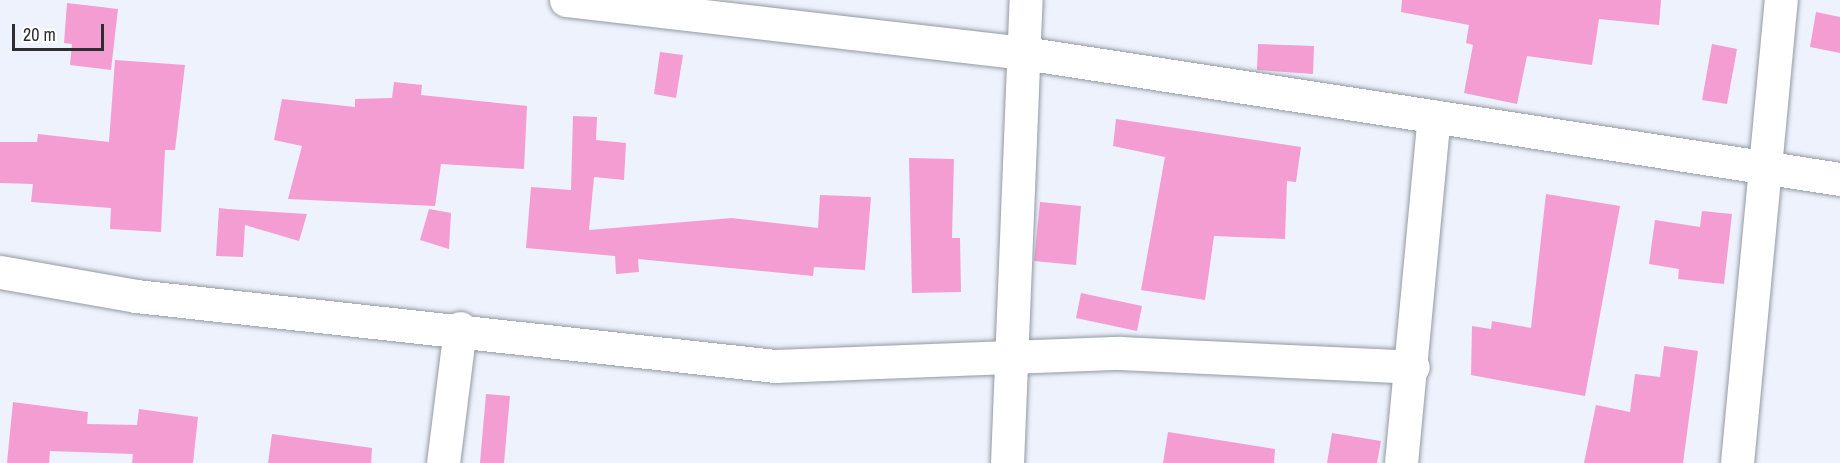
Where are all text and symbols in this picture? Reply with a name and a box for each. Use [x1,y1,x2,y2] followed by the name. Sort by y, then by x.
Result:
[15,12,106,50] scale bar
[23,22,56,47] text: 20 m

